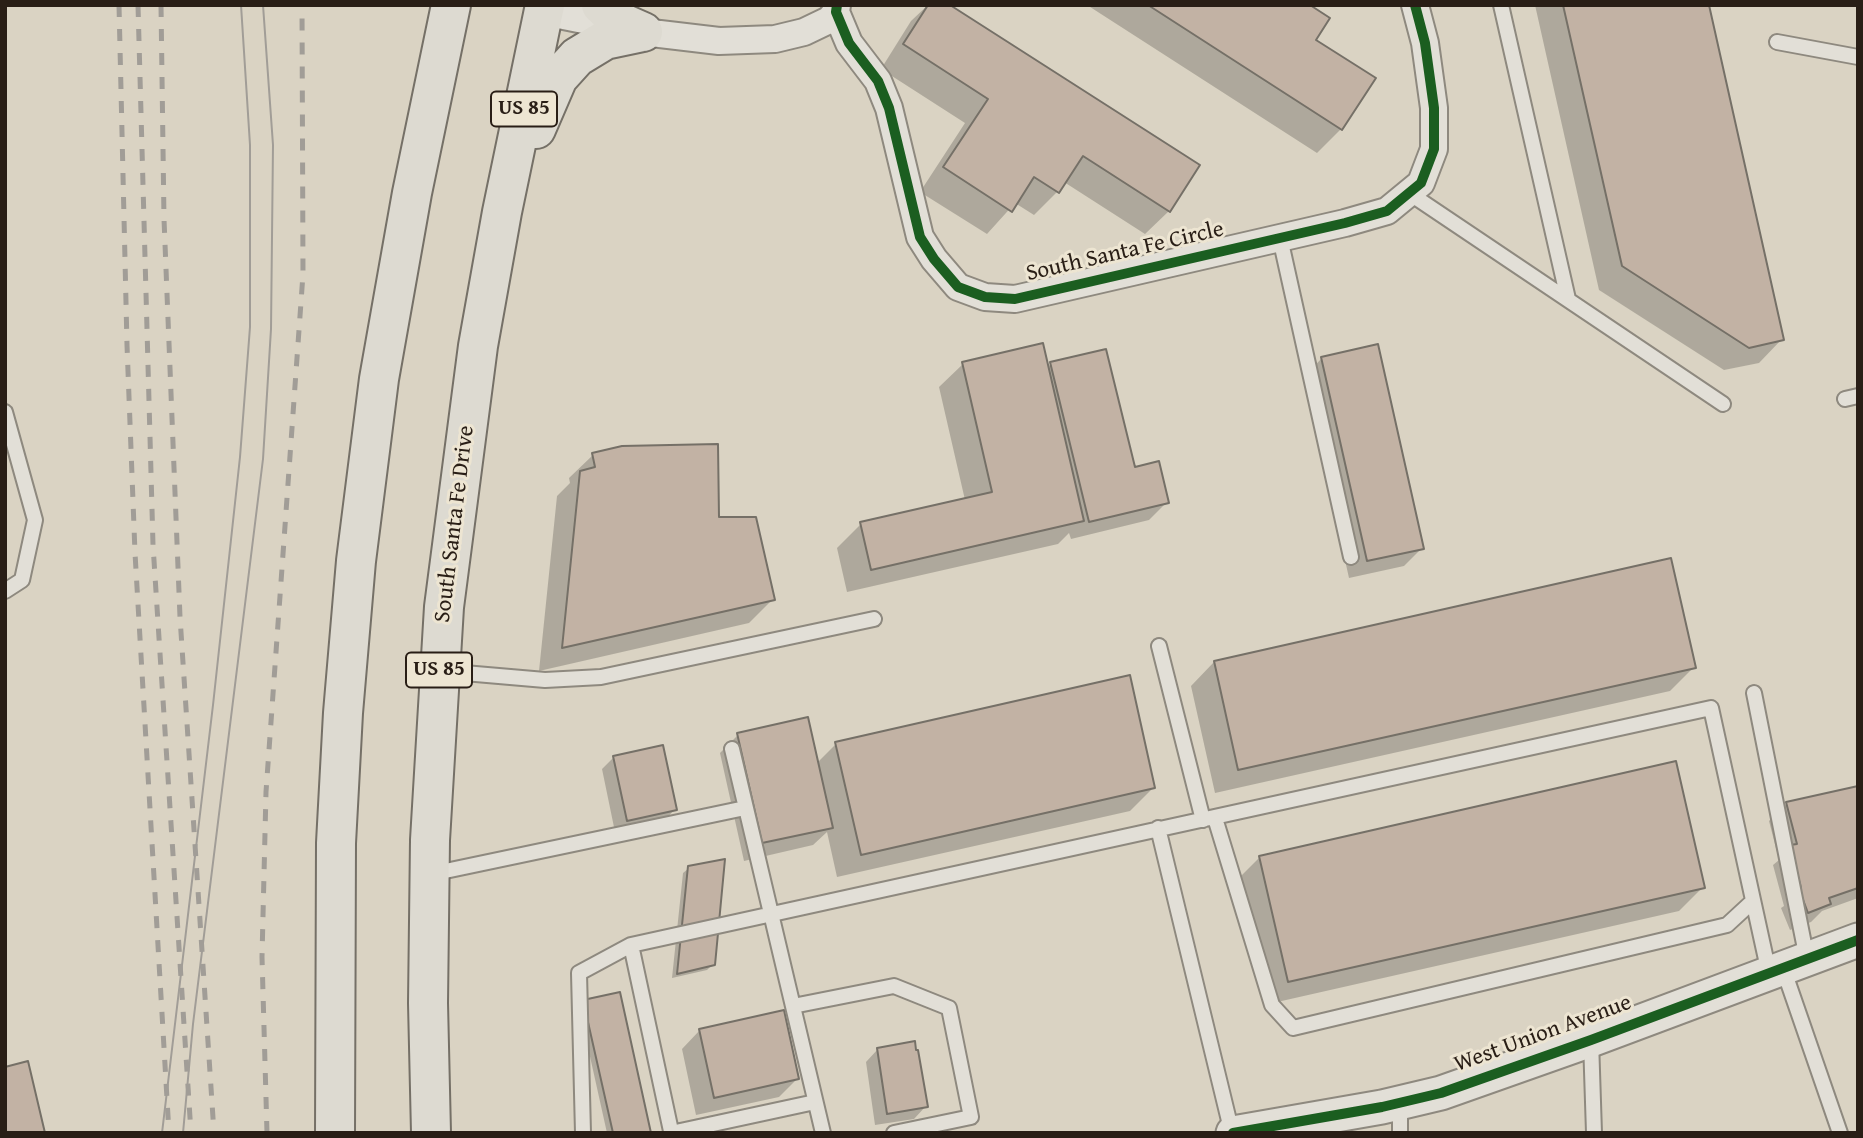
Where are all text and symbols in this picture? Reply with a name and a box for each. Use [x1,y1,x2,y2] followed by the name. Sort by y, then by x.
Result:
[491,92,557,126] road number: US 85
[1024,216,1226,288] street label: South Santa Fe Circle
[429,424,481,624] street label: South Santa Fe Drive
[406,652,472,688] road number: US 85
[1451,989,1635,1079] street label: West Union Avenue

